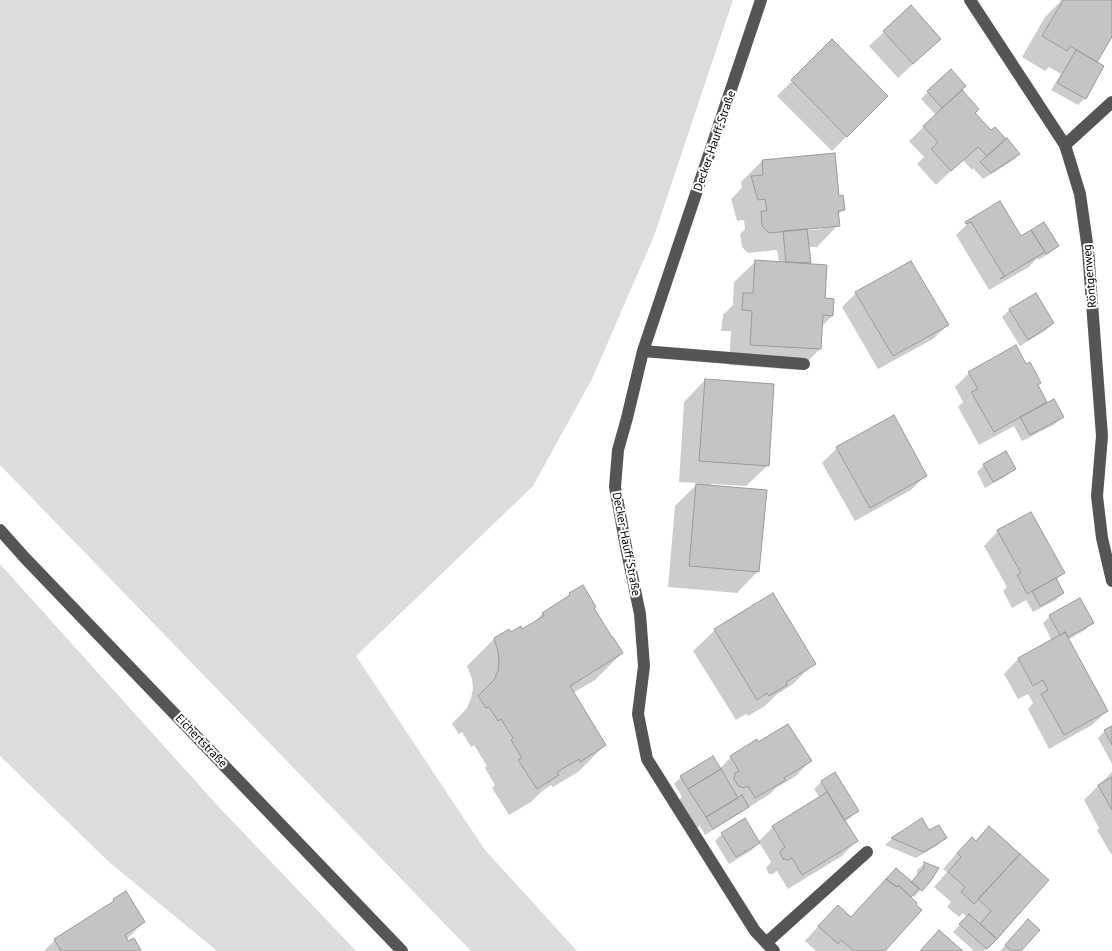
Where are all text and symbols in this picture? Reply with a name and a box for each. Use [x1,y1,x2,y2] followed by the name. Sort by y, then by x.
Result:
[691,89,739,193] street label: Decker-Hauff-Straße
[1080,244,1100,308] street label: Röntgenweg
[609,491,643,597] street label: Decker-Hauff-Straße
[172,711,230,771] street label: Eichertstraße

